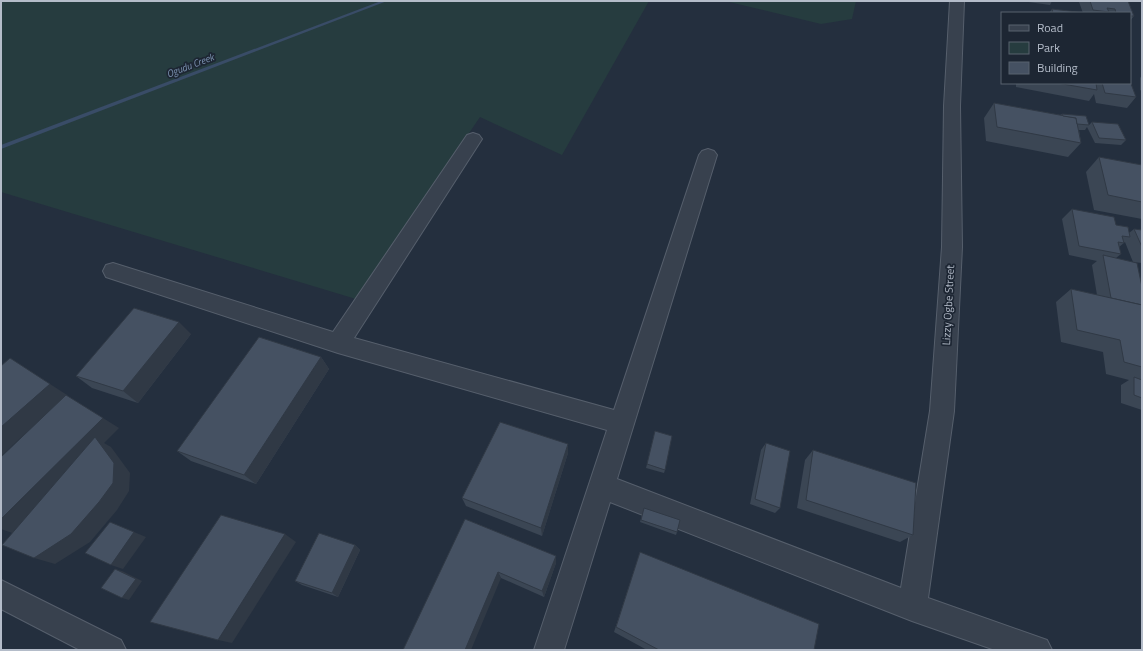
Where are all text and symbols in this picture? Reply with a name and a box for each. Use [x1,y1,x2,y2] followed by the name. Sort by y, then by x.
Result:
[1001,12,1131,84] legend
[1037,18,1063,37] text: Road
[1037,38,1060,57] text: Park
[164,49,218,81] water label: Ogudu Creek
[1037,58,1078,77] text: Building
[938,264,958,346] street label: Lizzy Ogbe Street

